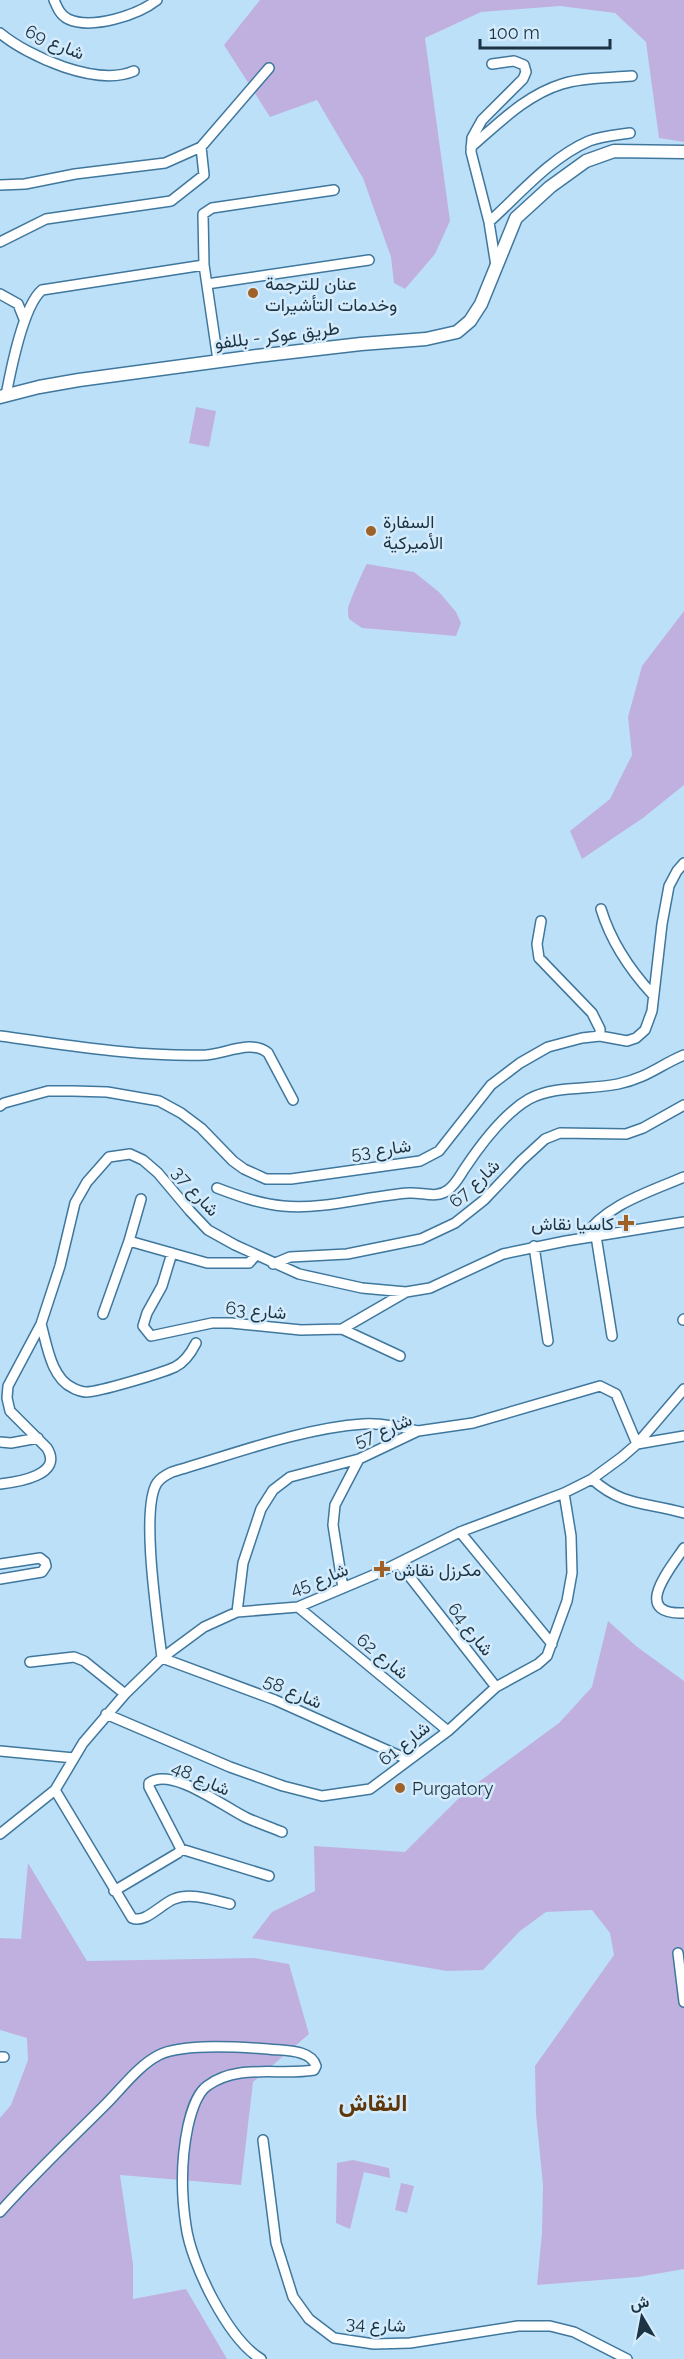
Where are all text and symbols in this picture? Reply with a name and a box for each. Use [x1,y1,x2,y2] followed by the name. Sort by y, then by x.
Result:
[480,12,610,50] scale bar
[21,20,88,66] street label: شارع 69
[489,22,540,43] text: 100 m
[265,273,397,316] place label: عنان للترجمة وخدمات التأشيرات
[246,286,260,300] marker: عنان للترجمة وخدمات التأشيرات
[213,317,341,354] street label: طريق عوكر - بللفو
[383,511,443,554] place label: السفارة الأميركية
[364,524,378,538] marker: السفارة الأميركية
[350,1134,413,1166] street label: شارع 53
[444,1154,505,1213] street label: شارع 67
[167,1162,224,1222] street label: شارع 37
[531,1213,614,1235] place label: كاسيا نقاش
[619,1216,633,1230] marker: كاسيا نقاش
[224,1297,287,1325] street label: شارع 63
[351,1409,416,1453] street label: شارع 57
[287,1558,352,1601] street label: شارع 45
[394,1559,481,1581] place label: مكرزل نقاش
[375,1562,389,1576] marker: مكرزل نقاش
[442,1598,498,1661] street label: شارع 64
[351,1629,413,1685] street label: شارع 62
[260,1669,325,1714] street label: شارع 58
[374,1716,435,1771] street label: شارع 61
[168,1756,233,1801] street label: شارع 48
[412,1778,494,1799] place label: Purgatory
[393,1781,407,1795] marker: Purgatory
[339,2088,407,2117] district label: النقاش
[612,2287,672,2347] north arrow
[628,2292,651,2314] text: ش
[345,2312,407,2338] street label: شارع 34

